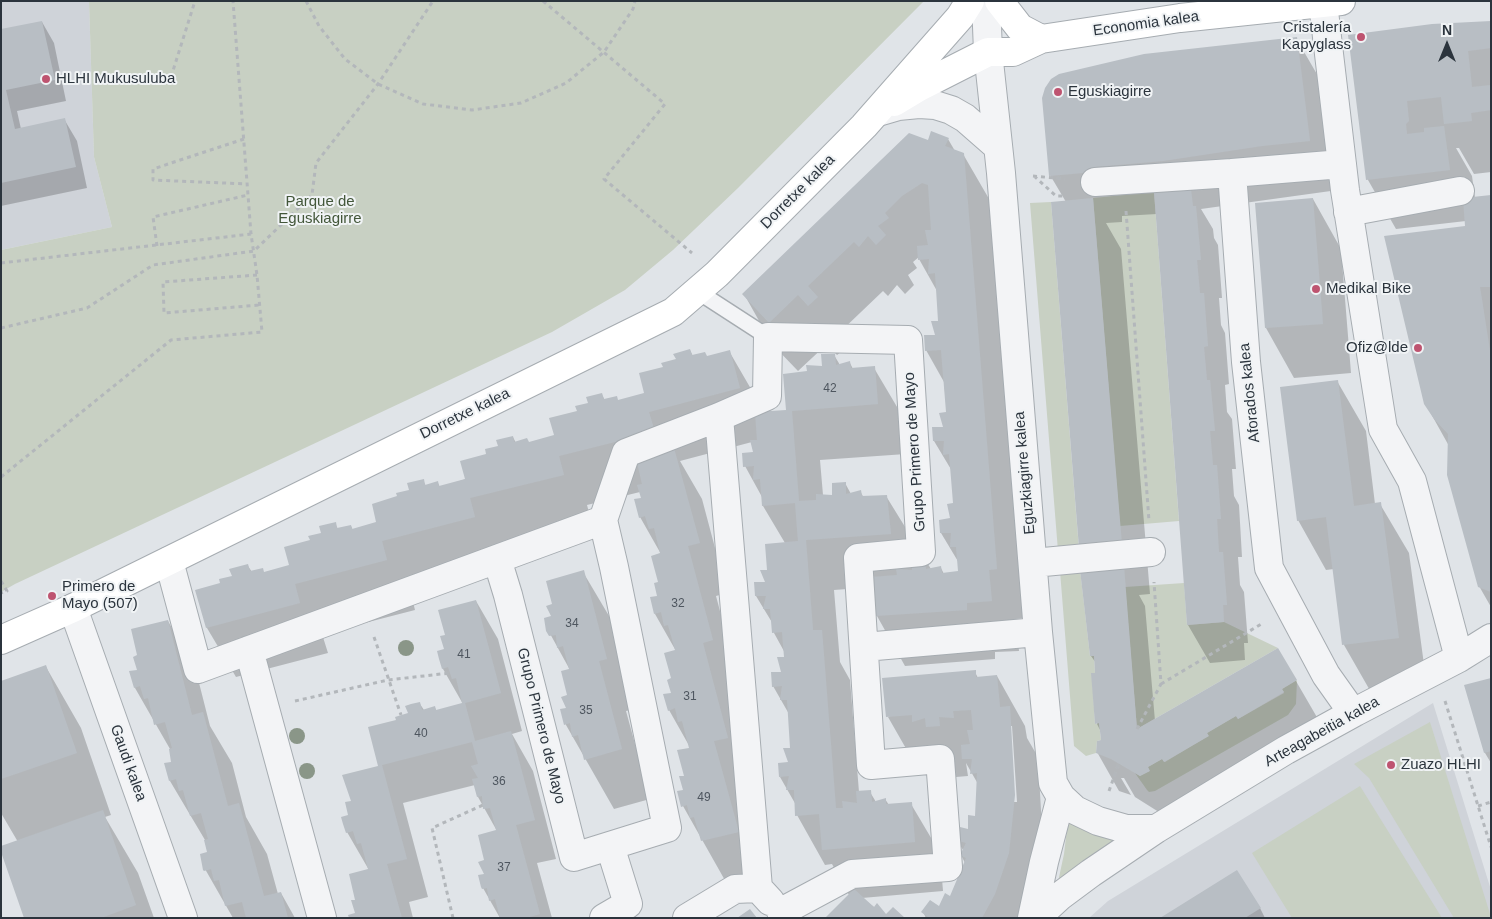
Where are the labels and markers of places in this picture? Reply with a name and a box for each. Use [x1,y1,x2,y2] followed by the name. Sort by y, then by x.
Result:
[1282,19,1351,54] place label: Cristalería Kapyglass
[1355,31,1367,43] marker: Cristalería Kapyglass
[56,70,175,88] place label: HLHI Mukusuluba
[40,73,52,85] marker: HLHI Mukusuluba
[1068,83,1151,101] place label: Eguskiagirre
[1052,86,1064,98] marker: Eguskiagirre
[1326,280,1411,298] place label: Medikal Bike
[1310,283,1322,295] marker: Medikal Bike
[1346,339,1408,357] place label: Ofiz@lde
[1412,342,1424,354] marker: Ofiz@lde
[62,578,138,613] place label: Primero de Mayo (507)
[46,590,58,602] marker: Primero de Mayo (507)
[1401,756,1481,774] place label: Zuazo HLHI
[1385,759,1397,771] marker: Zuazo HLHI

